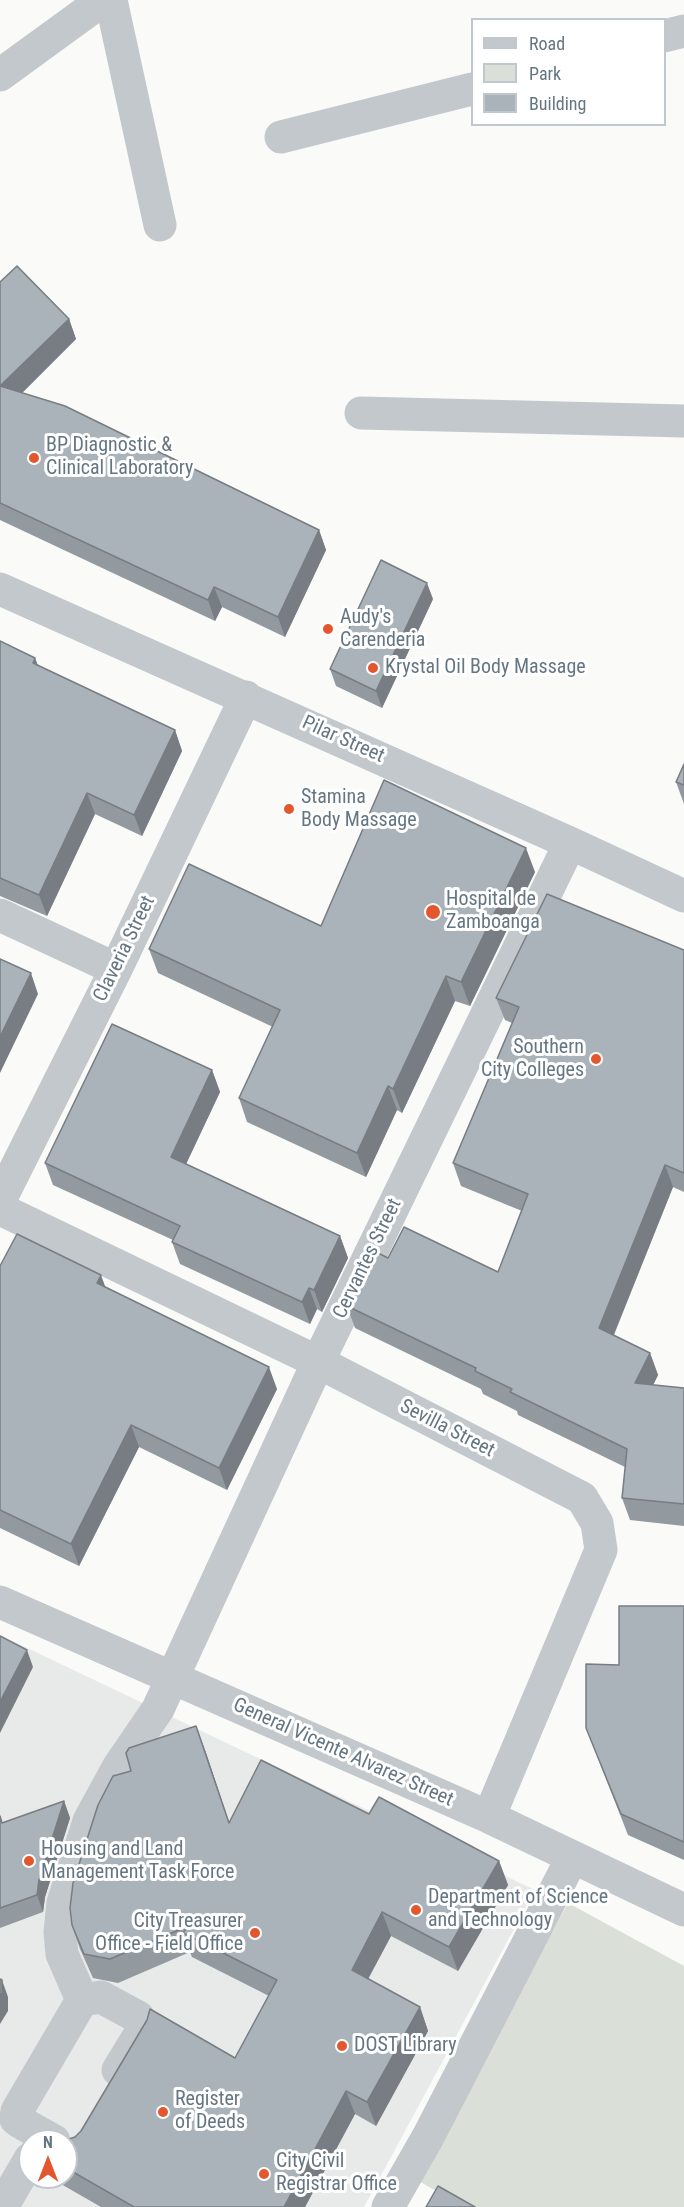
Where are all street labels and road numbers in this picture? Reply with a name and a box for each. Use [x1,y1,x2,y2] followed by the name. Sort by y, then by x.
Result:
[298,711,388,769] street label: Pilar Street
[89,892,161,1006] street label: Claveria Street
[329,1195,407,1323] street label: Cervantes Street
[396,1395,498,1463] street label: Sevilla Street
[229,1694,457,1812] street label: General Vicente Alvarez Street

